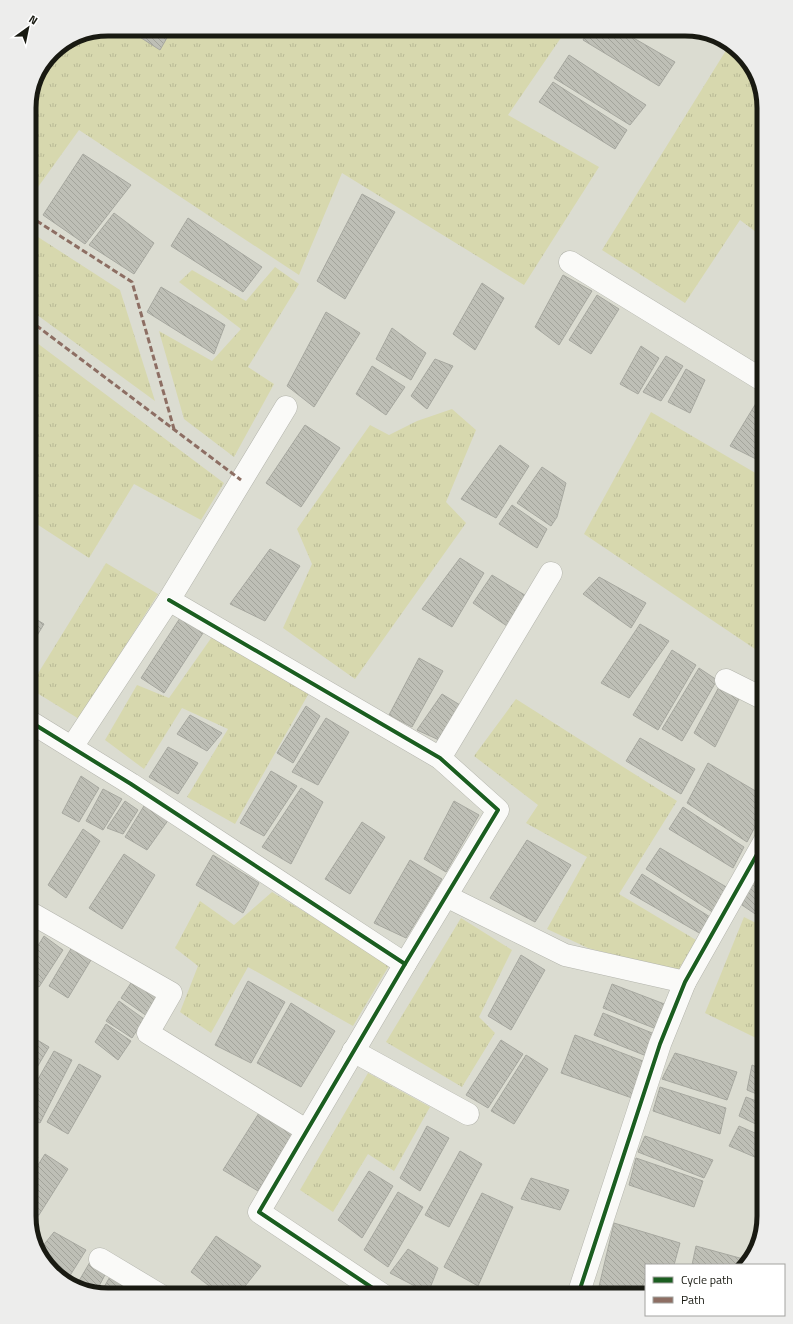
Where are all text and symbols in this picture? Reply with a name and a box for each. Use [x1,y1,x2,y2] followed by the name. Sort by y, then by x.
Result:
[8,8,48,48] north arrow
[26,11,41,28] text: N
[645,1264,785,1316] legend
[681,1270,733,1289] text: Cycle path
[681,1290,705,1309] text: Path

